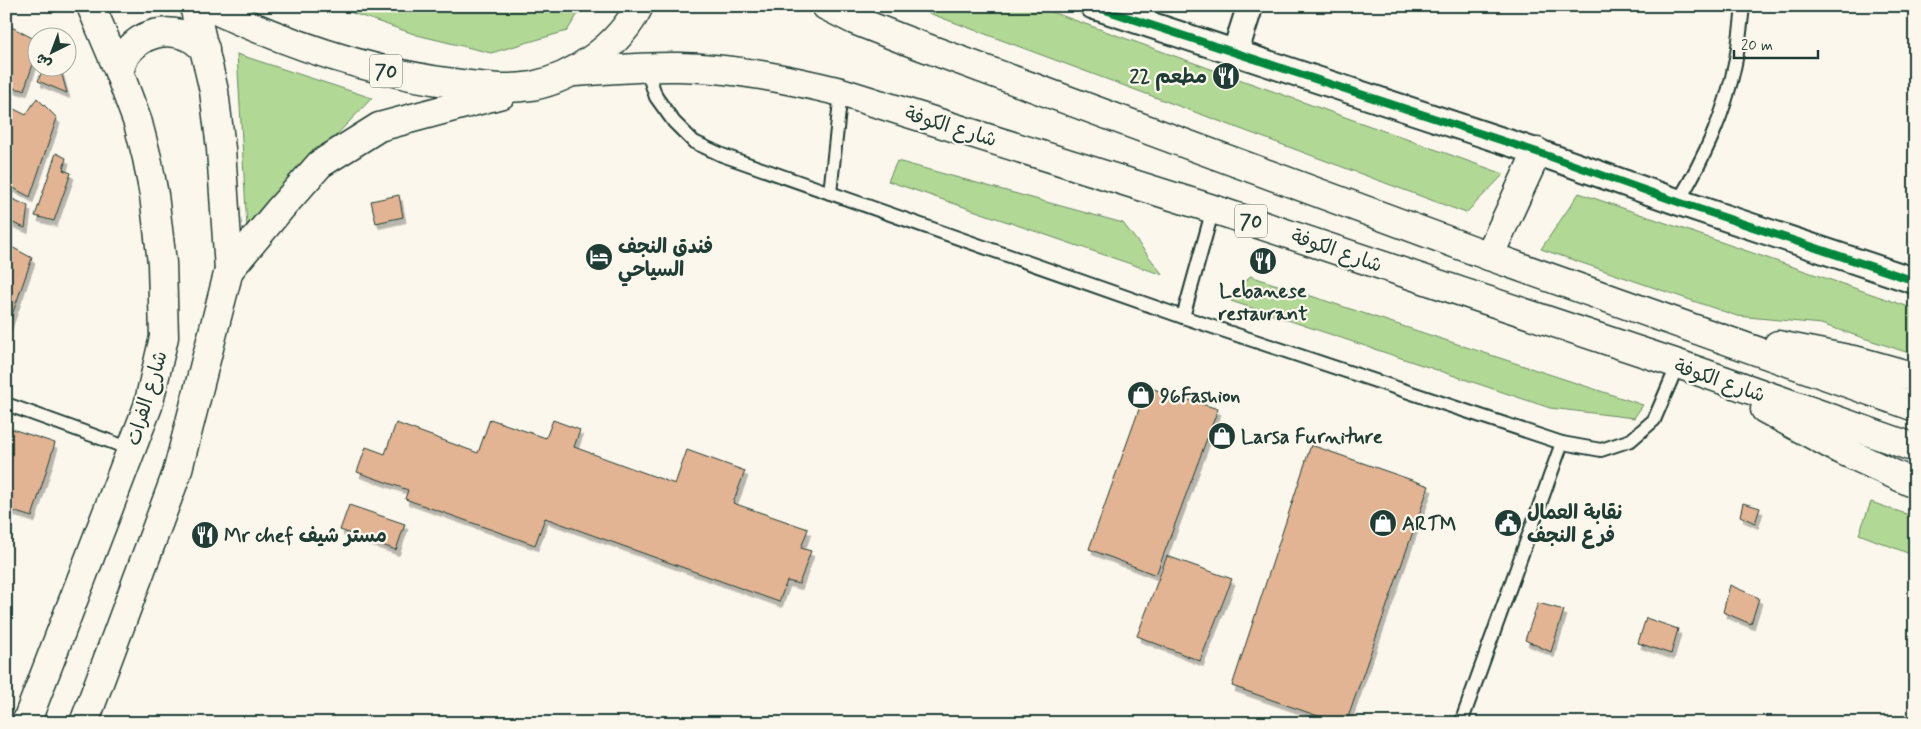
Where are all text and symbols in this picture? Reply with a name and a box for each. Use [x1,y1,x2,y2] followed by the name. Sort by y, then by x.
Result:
[28,28,78,78] north arrow
[1734,28,1817,60] scale bar
[1741,36,1773,56] text: 20 m
[32,49,56,73] text: ش
[370,54,402,88] road number: 70
[1211,61,1241,91] restaurant icon: مطعم 22
[1130,64,1207,91] place label: مطعم 22
[901,101,1000,154] street label: شارع الكوفة
[1235,205,1267,238] road number: 70
[1287,223,1386,280] street label: شارع الكوفة
[618,234,713,287] place label: فندق النجف السياحي
[584,242,614,272] hotel icon: فندق النجف السياحي
[1248,246,1278,276] restaurant icon: Lebanese restaurant
[1218,278,1308,328] place label: Lebanese restaurant
[120,348,175,449] street label: شارع الفرات
[1670,353,1769,410] street label: شارع الكوفة
[1126,380,1156,410] shop icon: 96Fashion
[1160,383,1240,410] place label: 96Fashion
[1207,421,1237,451] shop icon: Larsa Furniture
[1241,424,1383,451] place label: Larsa Furniture
[1527,500,1622,550] place label: نقابة العمال فرع النجف
[1368,508,1398,538] shop icon: ARTM
[1493,508,1523,538] public building icon: نقابة العمال فرع النجف
[1402,511,1457,538] place label: ARTM
[190,520,220,550] restaurant icon: Mr chef مستر شيف
[224,523,387,550] place label: Mr chef مستر شيف

